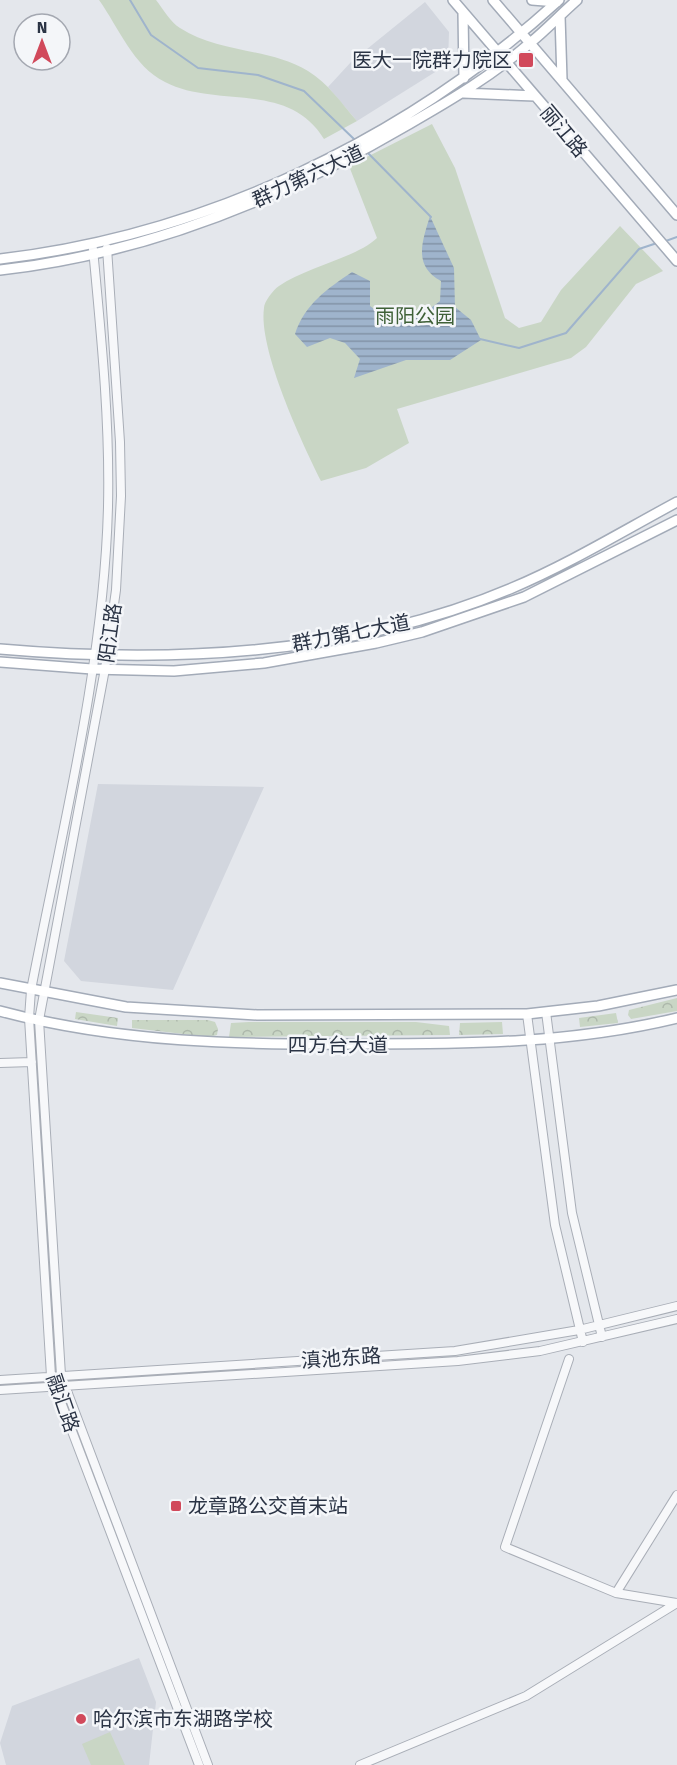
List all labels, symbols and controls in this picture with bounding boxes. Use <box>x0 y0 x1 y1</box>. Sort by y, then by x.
north arrow <box>12 12 72 72</box>
text: N <box>37 18 47 37</box>
place label: 医大一院群力院区 <box>352 48 512 72</box>
marker: 医大一院群力院区 <box>517 51 535 69</box>
street label: 丽江路 <box>536 100 592 162</box>
street label: 群力第六大道 <box>249 140 367 212</box>
park label: 雨阳公园 <box>375 304 455 328</box>
street label: 阳江路 <box>94 602 126 664</box>
street label: 群力第七大道 <box>290 610 412 656</box>
street label: 四方台大道 <box>288 1033 388 1057</box>
street label: 滇池东路 <box>300 1343 382 1373</box>
street label: 融汇路 <box>42 1371 84 1435</box>
place label: 龙章路公交首末站 <box>188 1494 348 1518</box>
marker: 龙章路公交首末站 <box>169 1499 183 1513</box>
place label: 哈尔滨市东湖路学校 <box>93 1707 273 1731</box>
marker: 哈尔滨市东湖路学校 <box>74 1712 88 1726</box>

